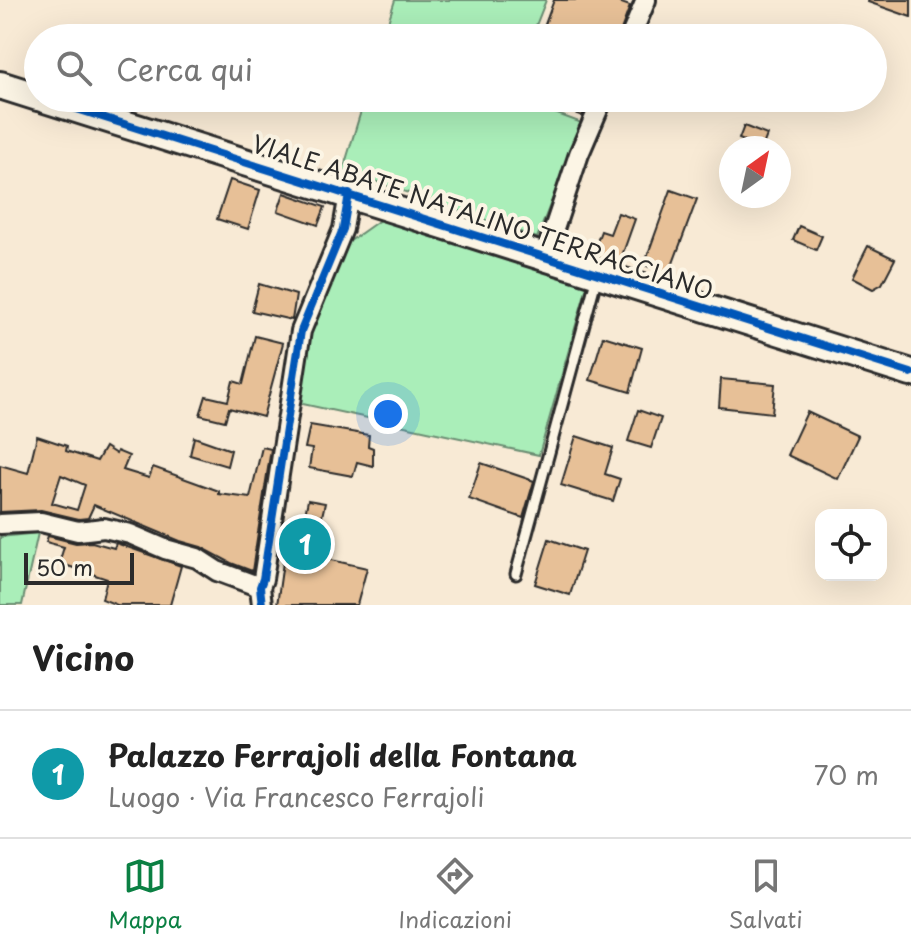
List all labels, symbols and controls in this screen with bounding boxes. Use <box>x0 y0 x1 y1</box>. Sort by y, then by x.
search box <box>24 24 887 112</box>
icon: search <box>52 46 96 90</box>
text: Cerca qui <box>116 46 253 91</box>
street label: VIALE ABATE NATALINO TERRACCIANO <box>248 124 718 308</box>
north arrow <box>719 136 791 208</box>
your location <box>368 394 408 434</box>
map controls <box>815 509 887 581</box>
button: locate <box>815 509 887 581</box>
pin: 1 <box>279 514 331 574</box>
scale bar <box>24 549 134 585</box>
text: 50 m <box>36 550 93 583</box>
text: Vicino <box>32 631 134 683</box>
text: Palazzo Ferrajoli della Fontana <box>108 732 577 777</box>
text: 1 <box>52 755 64 794</box>
text: 70 m <box>814 755 879 794</box>
text: Luogo · Via Francesco Ferrajoli <box>108 777 485 816</box>
tab: Mappa <box>108 854 182 935</box>
tab: Indicazioni <box>398 854 512 935</box>
tab: Salvati <box>729 854 803 935</box>

